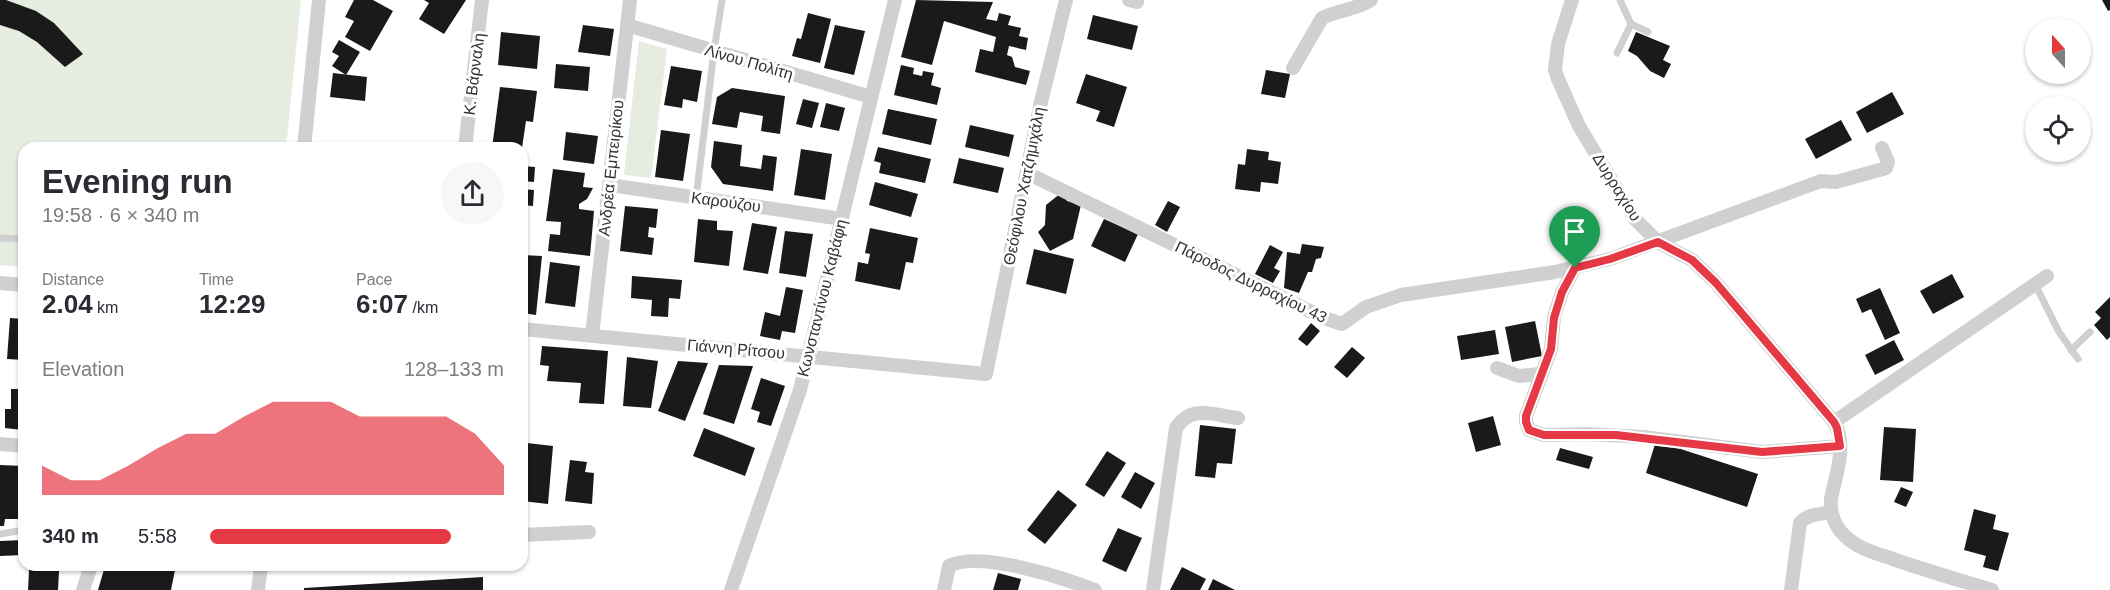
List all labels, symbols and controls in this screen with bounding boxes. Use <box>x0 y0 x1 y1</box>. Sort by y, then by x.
north arrow <box>2025 18 2091 84</box>
map controls <box>2025 18 2091 162</box>
street label: Κ. Βάρναλη <box>461 32 487 116</box>
street label: Λίνου Πολίτη <box>703 41 795 83</box>
button: locate <box>2025 96 2091 162</box>
street label: Ανδρέα Εμπειρίκου <box>595 99 627 237</box>
street label: Θεόφιλου Χατζημιχάλη <box>1000 105 1049 267</box>
street label: Δυρραχίου <box>1590 150 1644 224</box>
button: share <box>441 162 504 225</box>
text: Evening run <box>42 163 233 200</box>
street label: Καρούζου <box>690 189 762 216</box>
text: 19:58 · 6 × 340 m <box>42 204 199 226</box>
pin <box>1549 206 1600 268</box>
icon: arrive <box>1558 215 1591 248</box>
street label: Κωνσταντίνου Καβάφη <box>794 218 850 378</box>
street label: Πάροδος Δυρραχίου 43 <box>1172 238 1330 326</box>
text: Distance <box>42 271 104 288</box>
text: Time <box>199 271 234 288</box>
text: Pace <box>356 271 392 288</box>
text: 2.04 <box>42 289 93 319</box>
text: 12:29 <box>199 289 266 319</box>
text: 6:07 <box>356 289 408 319</box>
text: km <box>93 299 118 316</box>
text: /km <box>408 299 438 316</box>
street label: Γιάννη Ρίτσου <box>686 336 786 362</box>
text: Elevation <box>42 358 124 380</box>
text: 128–133 m <box>404 358 504 380</box>
text: 340 m <box>42 525 99 547</box>
text: 5:58 <box>138 525 177 547</box>

